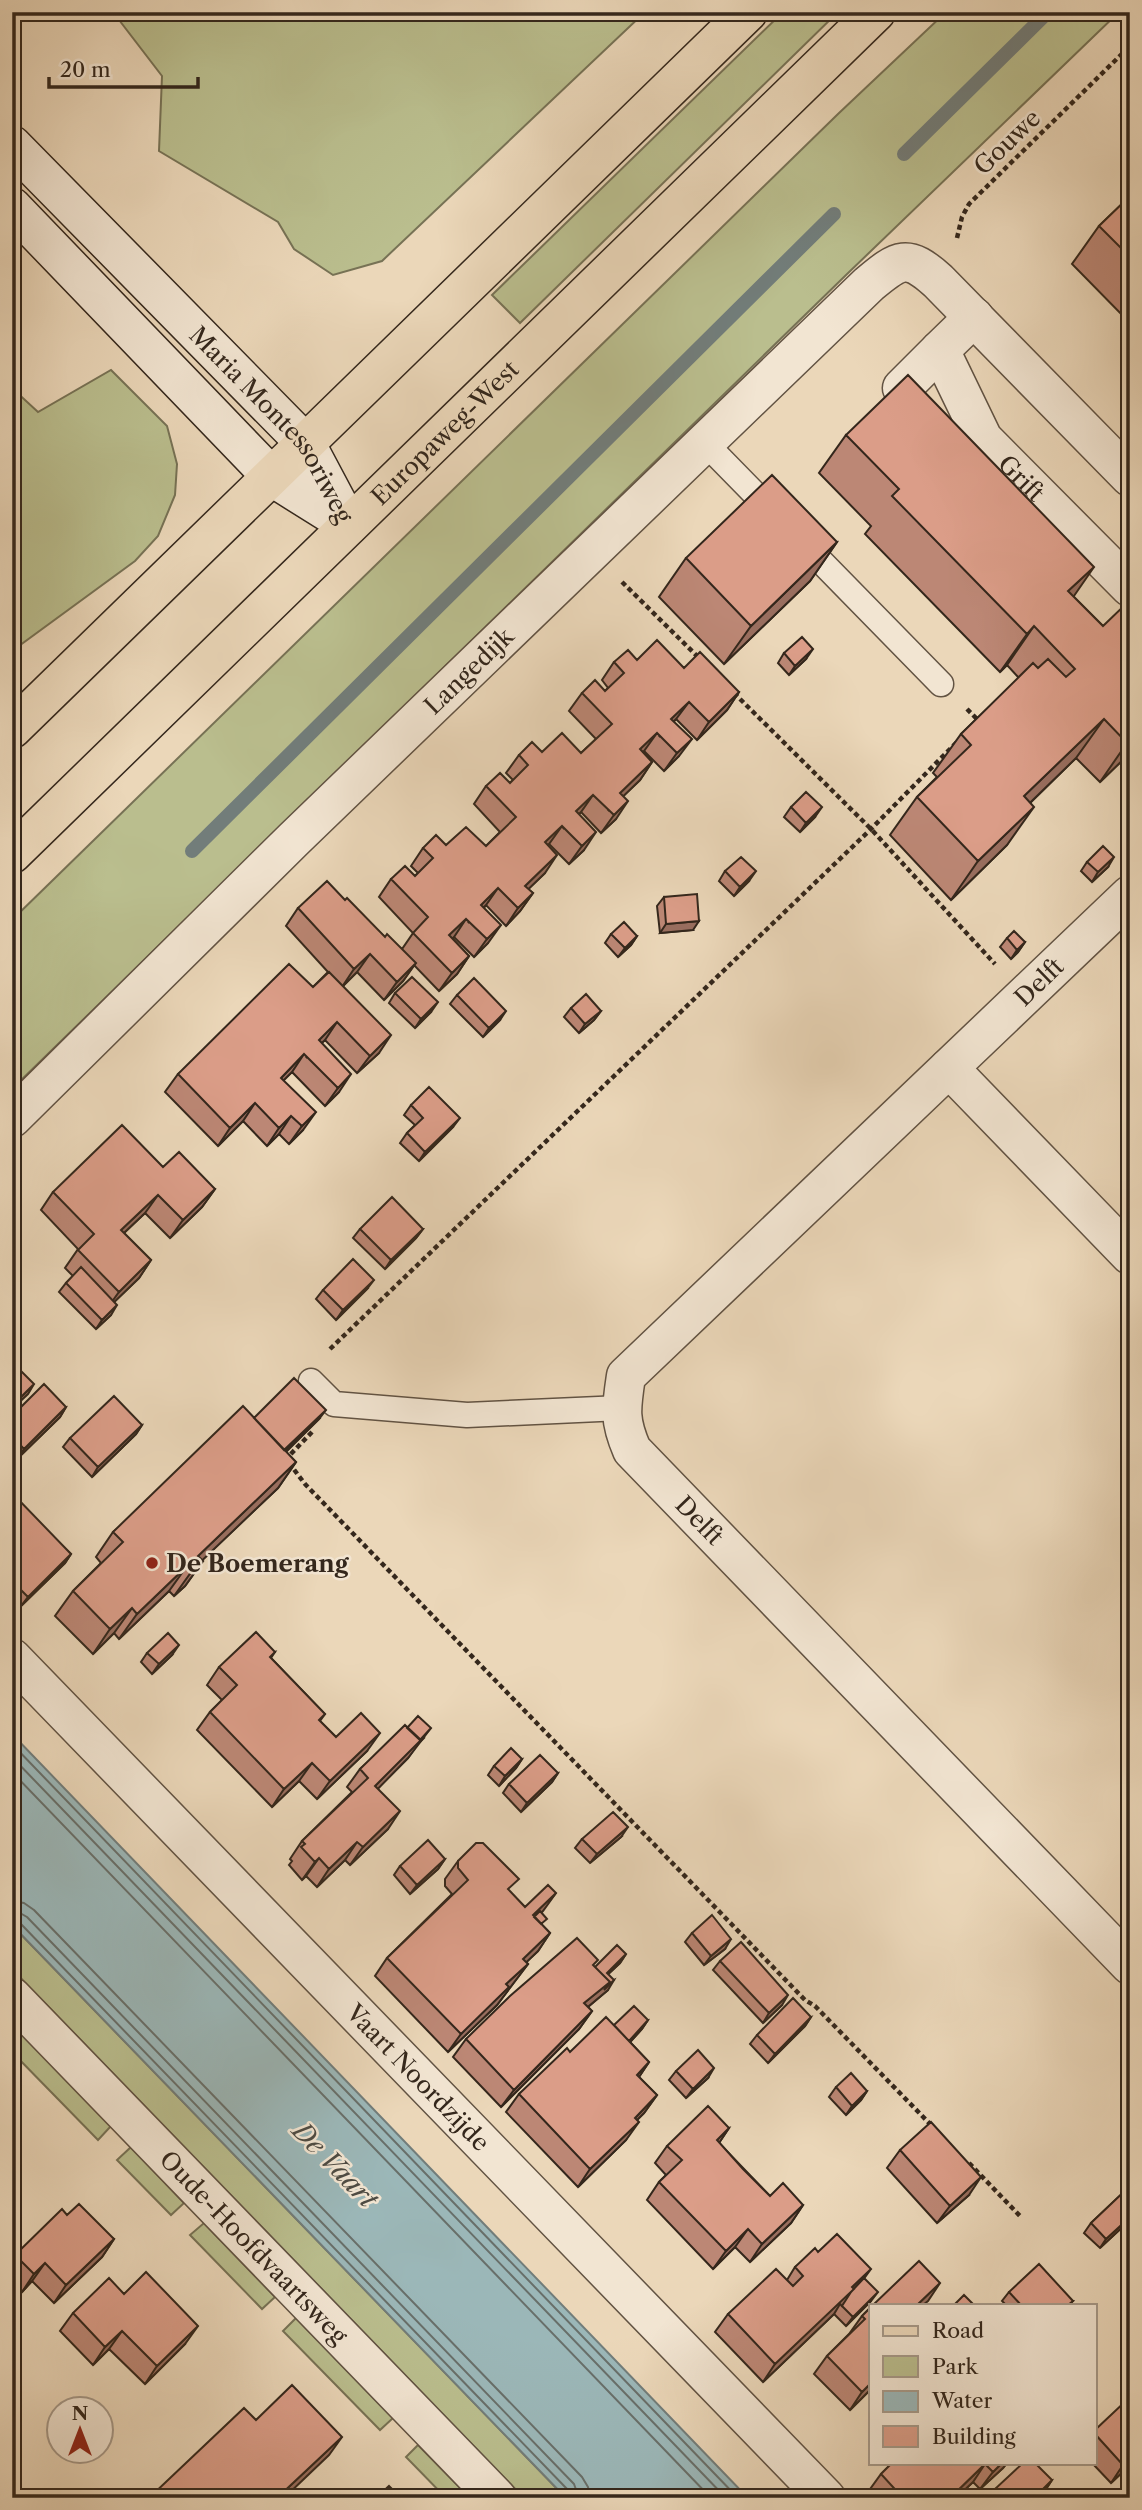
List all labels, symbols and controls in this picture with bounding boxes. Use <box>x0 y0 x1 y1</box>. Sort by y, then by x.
scale bar <box>49 46 198 90</box>
text: 20 m <box>60 57 111 82</box>
street label: Gouwe <box>968 103 1046 181</box>
street label: Maria Montessoriweg <box>184 320 360 528</box>
street label: Europaweg-West <box>365 354 525 511</box>
street label: Grift <box>993 449 1051 507</box>
street label: Langedijk <box>418 621 520 720</box>
street label: Delft <box>1009 952 1070 1012</box>
street label: Delft <box>670 1490 730 1551</box>
place label: De Boemerang <box>166 1549 350 1578</box>
marker: De Boemerang <box>144 1555 160 1571</box>
street label: Vaart Noordzijde <box>340 1997 496 2157</box>
water label: De Vaart <box>285 2114 385 2216</box>
street label: Oude-Hoofdvaartsweg <box>154 2144 354 2350</box>
legend <box>869 2304 1096 2464</box>
text: Road <box>932 2318 984 2343</box>
text: Park <box>932 2354 978 2379</box>
text: Water <box>931 2388 992 2413</box>
north arrow <box>46 2394 116 2464</box>
text: N <box>72 2402 88 2425</box>
text: Building <box>932 2424 1017 2449</box>

